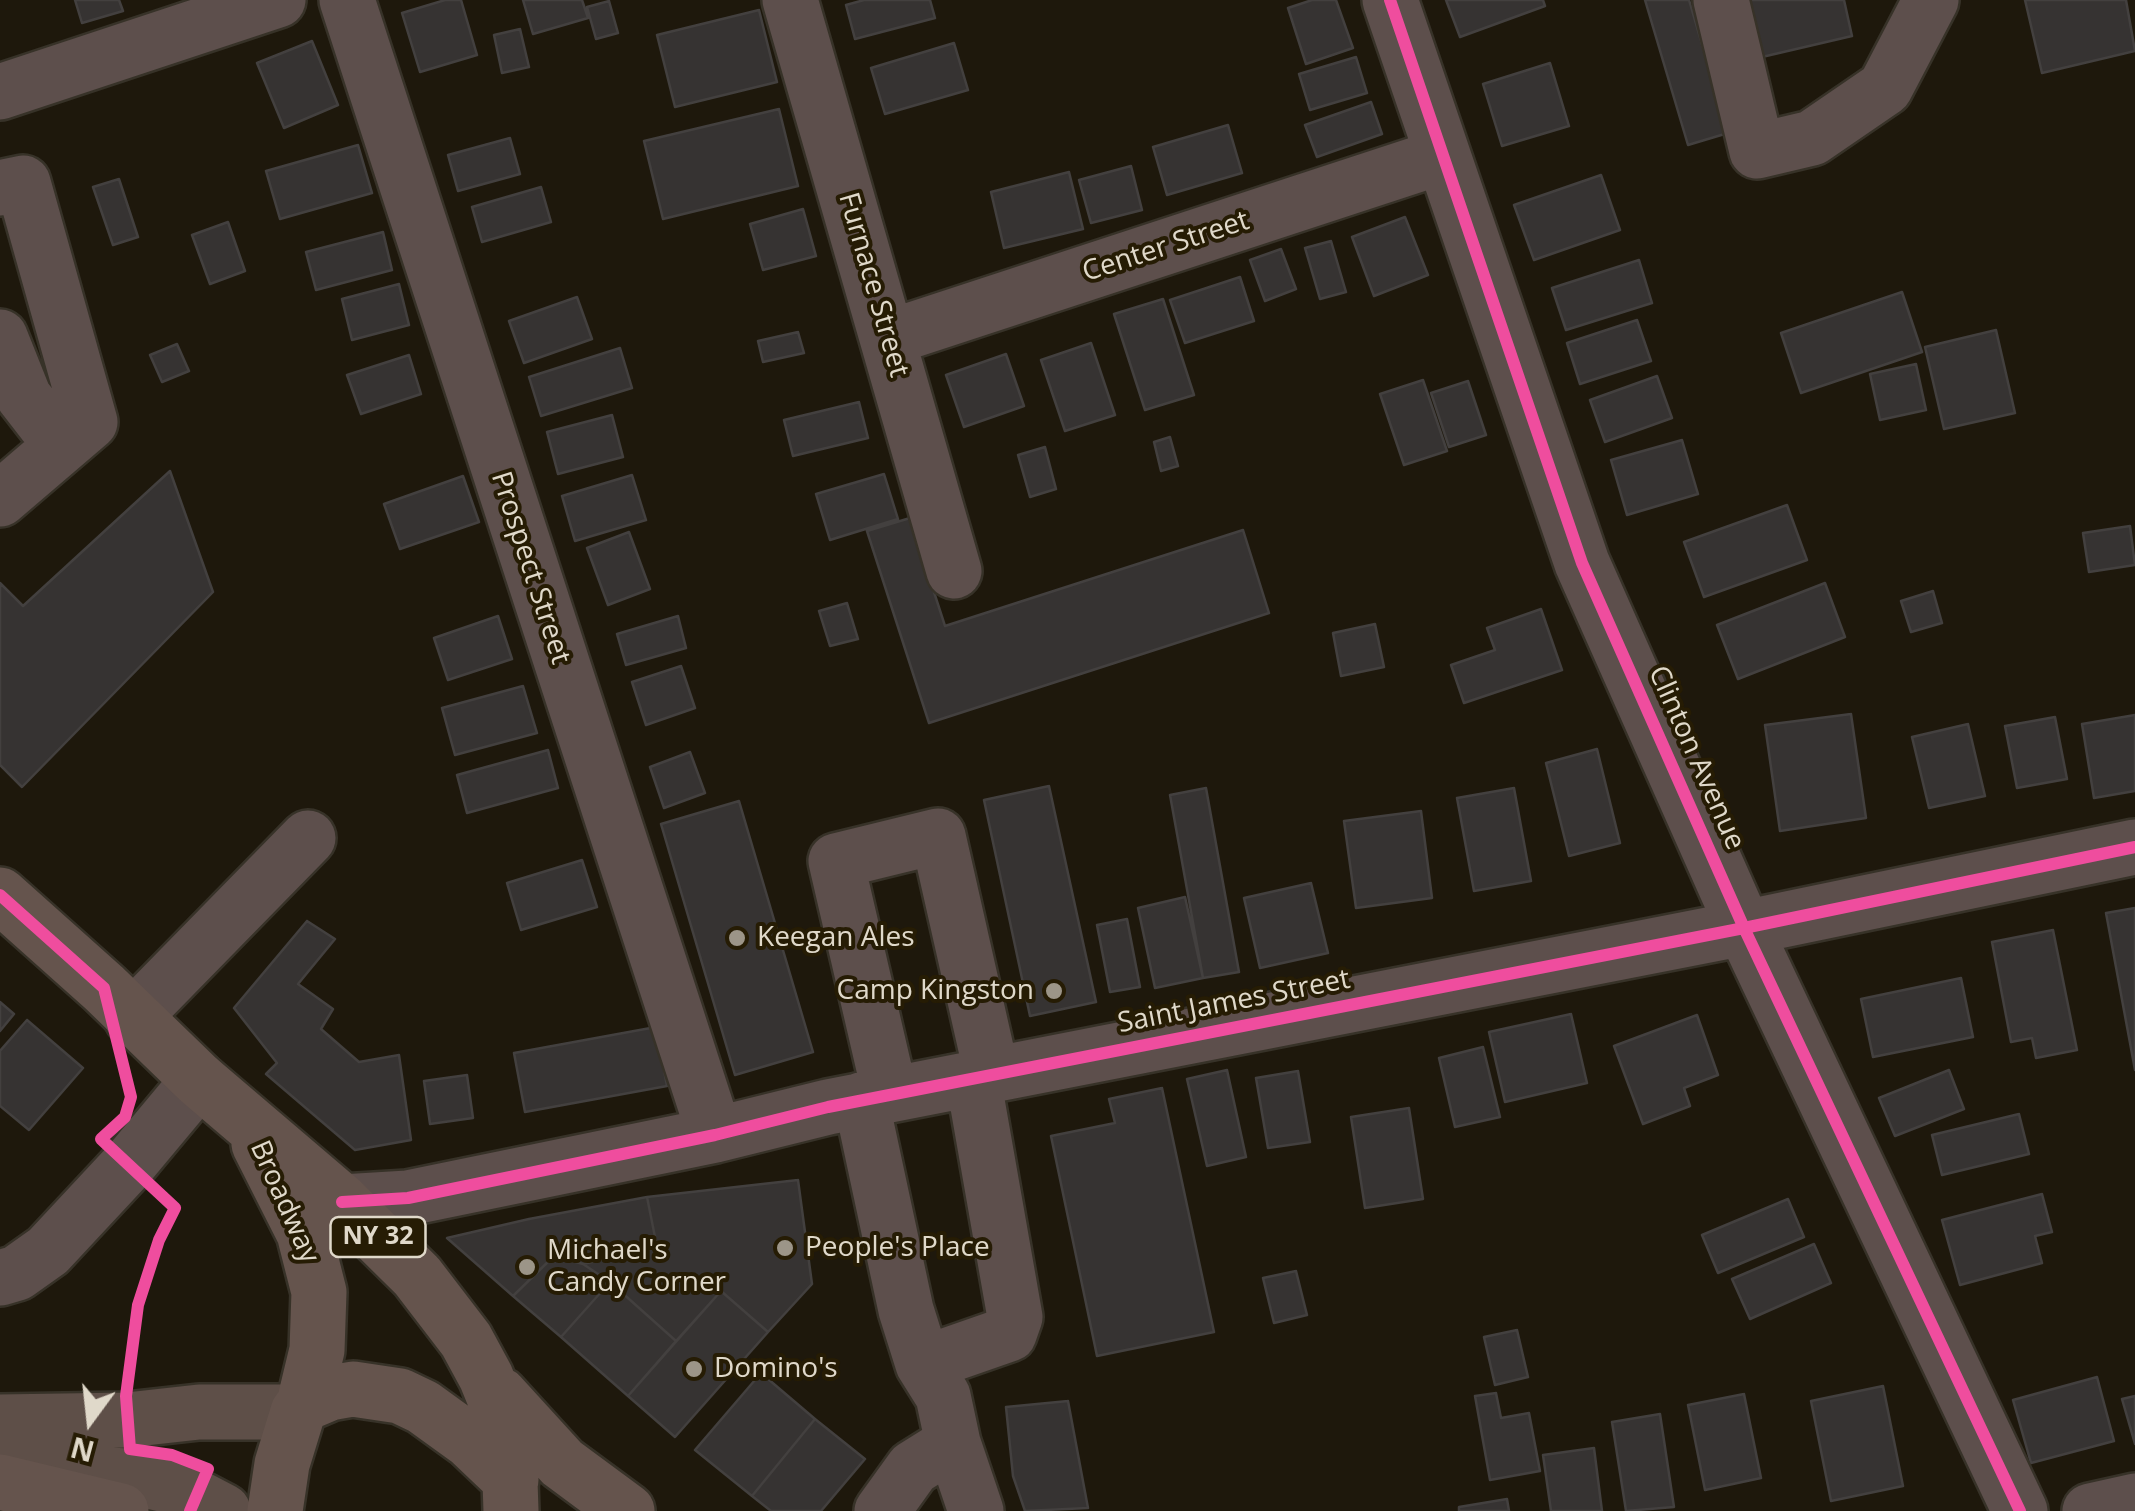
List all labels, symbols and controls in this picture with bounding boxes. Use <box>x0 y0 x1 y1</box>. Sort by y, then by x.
street label: Furnace Street <box>831 189 915 381</box>
street label: Center Street <box>1078 204 1254 290</box>
street label: Prospect Street <box>483 468 577 668</box>
street label: Clinton Avenue <box>1640 661 1752 855</box>
place label: Keegan Ales <box>757 921 915 955</box>
marker: Keegan Ales <box>726 927 748 949</box>
street label: Saint James Street <box>1115 963 1353 1041</box>
place label: Camp Kingston <box>837 974 1034 1008</box>
marker: Camp Kingston <box>1043 980 1065 1002</box>
street label: Broadway <box>242 1136 326 1268</box>
road number: NY 32 <box>330 1217 426 1257</box>
place label: People's Place <box>805 1231 990 1265</box>
place label: Michael's Candy Corner <box>547 1234 726 1300</box>
marker: People's Place <box>774 1237 796 1259</box>
marker: Michael's Candy Corner <box>516 1256 538 1278</box>
place label: Domino's <box>714 1352 838 1386</box>
marker: Domino's <box>683 1358 705 1380</box>
north arrow <box>40 1371 140 1471</box>
text: N <box>66 1429 98 1471</box>

